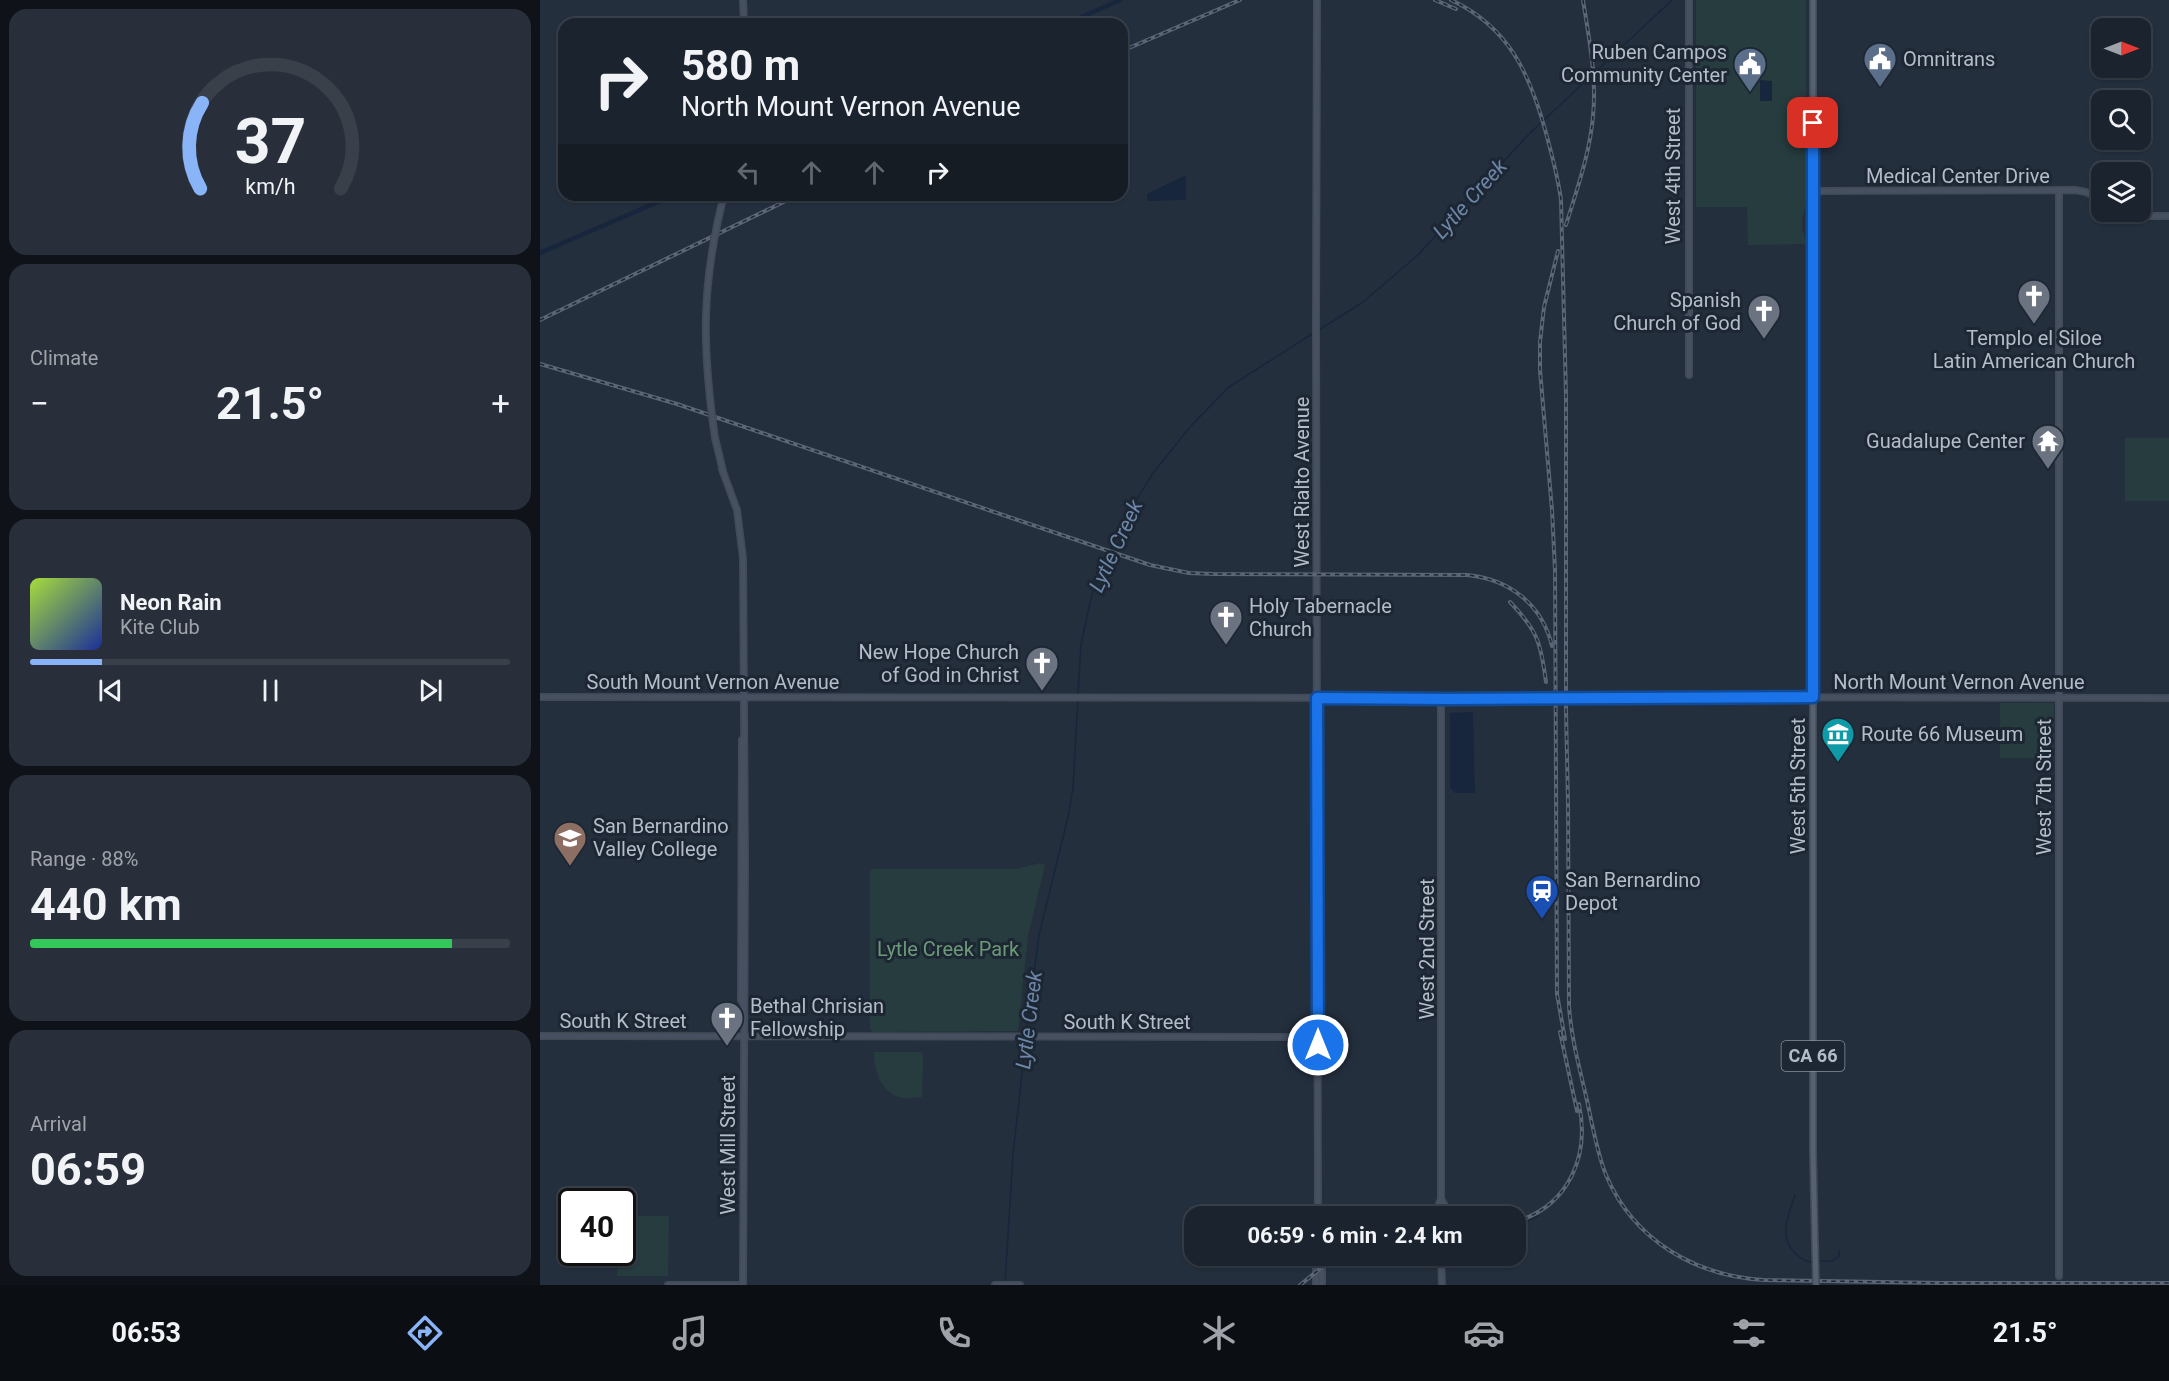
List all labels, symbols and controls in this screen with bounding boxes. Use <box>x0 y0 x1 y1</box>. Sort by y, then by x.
north arrow <box>2091 18 2151 78</box>
map controls <box>2091 18 2151 222</box>
place label: Ruben Campos Community Center <box>1561 40 1727 87</box>
text: 580 m <box>681 41 800 90</box>
public building icon: Omnitrans <box>1862 41 1898 88</box>
icon: right <box>582 42 660 120</box>
public building icon: Ruben Campos Community Center <box>1732 46 1768 93</box>
place label: Omnitrans <box>1903 47 1995 71</box>
button: search <box>2091 90 2151 150</box>
text: North Mount Vernon Avenue <box>681 91 1020 123</box>
pin <box>1787 97 1838 148</box>
text: 37 <box>234 105 306 178</box>
icon: arrive <box>1796 106 1829 139</box>
street label: West 4th Street <box>1661 108 1685 244</box>
water label: Lytle Creek <box>1428 154 1512 244</box>
icon: left <box>732 156 765 189</box>
icon: ahead <box>795 156 828 189</box>
icon: ahead <box>858 156 891 189</box>
icon: right <box>921 156 954 189</box>
button: layers <box>2091 162 2151 222</box>
street label: Medical Center Drive <box>1866 164 2050 188</box>
text: km/h <box>245 174 295 199</box>
church icon: Templo el Siloe Latin American Church <box>2016 278 2052 325</box>
place label: Spanish Church of God <box>1613 288 1741 335</box>
church icon: Spanish Church of God <box>1746 293 1782 340</box>
place label: Templo el Siloe Latin American Church <box>1933 326 2135 373</box>
text: Climate <box>30 346 98 370</box>
text: 21.5° <box>216 377 324 430</box>
text: − <box>30 384 49 423</box>
text: + <box>491 384 510 423</box>
street label: West Rialto Avenue <box>1290 397 1314 567</box>
temple icon: Guadalupe Center <box>2030 423 2066 470</box>
place label: Guadalupe Center <box>1866 429 2025 453</box>
water label: Lytle Creek <box>1084 496 1148 596</box>
text: Neon Rain <box>120 590 222 615</box>
place label: Holy Tabernacle Church <box>1249 594 1392 641</box>
church icon: Holy Tabernacle Church <box>1208 599 1244 646</box>
text: Kite Club <box>120 615 200 639</box>
place label: New Hope Church of God in Christ <box>859 640 1019 687</box>
church icon: New Hope Church of God in Christ <box>1024 645 1060 692</box>
street label: South Mount Vernon Avenue <box>587 670 839 694</box>
street label: North Mount Vernon Avenue <box>1833 670 2085 694</box>
icon: previous <box>94 674 127 707</box>
icon: pause <box>254 674 287 707</box>
icon: next <box>414 674 447 707</box>
museum icon: Route 66 Museum <box>1820 716 1856 763</box>
street label: West 5th Street <box>1786 718 1810 854</box>
street label: West 7th Street <box>2032 719 2056 855</box>
place label: Route 66 Museum <box>1861 722 2023 746</box>
place label: San Bernardino Valley College <box>593 814 729 861</box>
school or university icon: San Bernardino Valley College <box>552 820 588 867</box>
text: Range · 88% <box>30 847 138 871</box>
place label: San Bernardino Depot <box>1565 868 1701 915</box>
station icon: San Bernardino Depot <box>1524 873 1560 920</box>
text: 440 km <box>30 878 182 931</box>
street label: West 2nd Street <box>1415 878 1439 1020</box>
park label: Lytle Creek Park <box>877 937 1020 961</box>
water label: Lytle Creek <box>1011 969 1047 1070</box>
place label: Bethal Chrisian Fellowship <box>750 994 884 1041</box>
church icon: Bethal Chrisian Fellowship <box>709 1000 745 1047</box>
street label: South K Street <box>559 1009 687 1033</box>
street label: South K Street <box>1063 1010 1191 1034</box>
position arrow <box>1286 1013 1350 1077</box>
road number: CA 66 <box>1782 1041 1844 1071</box>
street label: West Mill Street <box>716 1075 740 1215</box>
text: Arrival <box>30 1112 87 1136</box>
text: 06:59 <box>30 1143 146 1196</box>
speed limit sign: 40 <box>558 1188 636 1266</box>
text: 06:59 · 6 min · 2.4 km <box>1247 1223 1463 1248</box>
icon: directions <box>404 1312 446 1354</box>
icon: music <box>669 1312 711 1354</box>
icon: phone <box>933 1312 975 1354</box>
icon: climate <box>1198 1312 1240 1354</box>
icon: car <box>1463 1312 1505 1354</box>
icon: filters <box>1728 1312 1770 1354</box>
text: 06:53 <box>111 1317 181 1349</box>
text: 21.5° <box>1993 1317 2058 1349</box>

